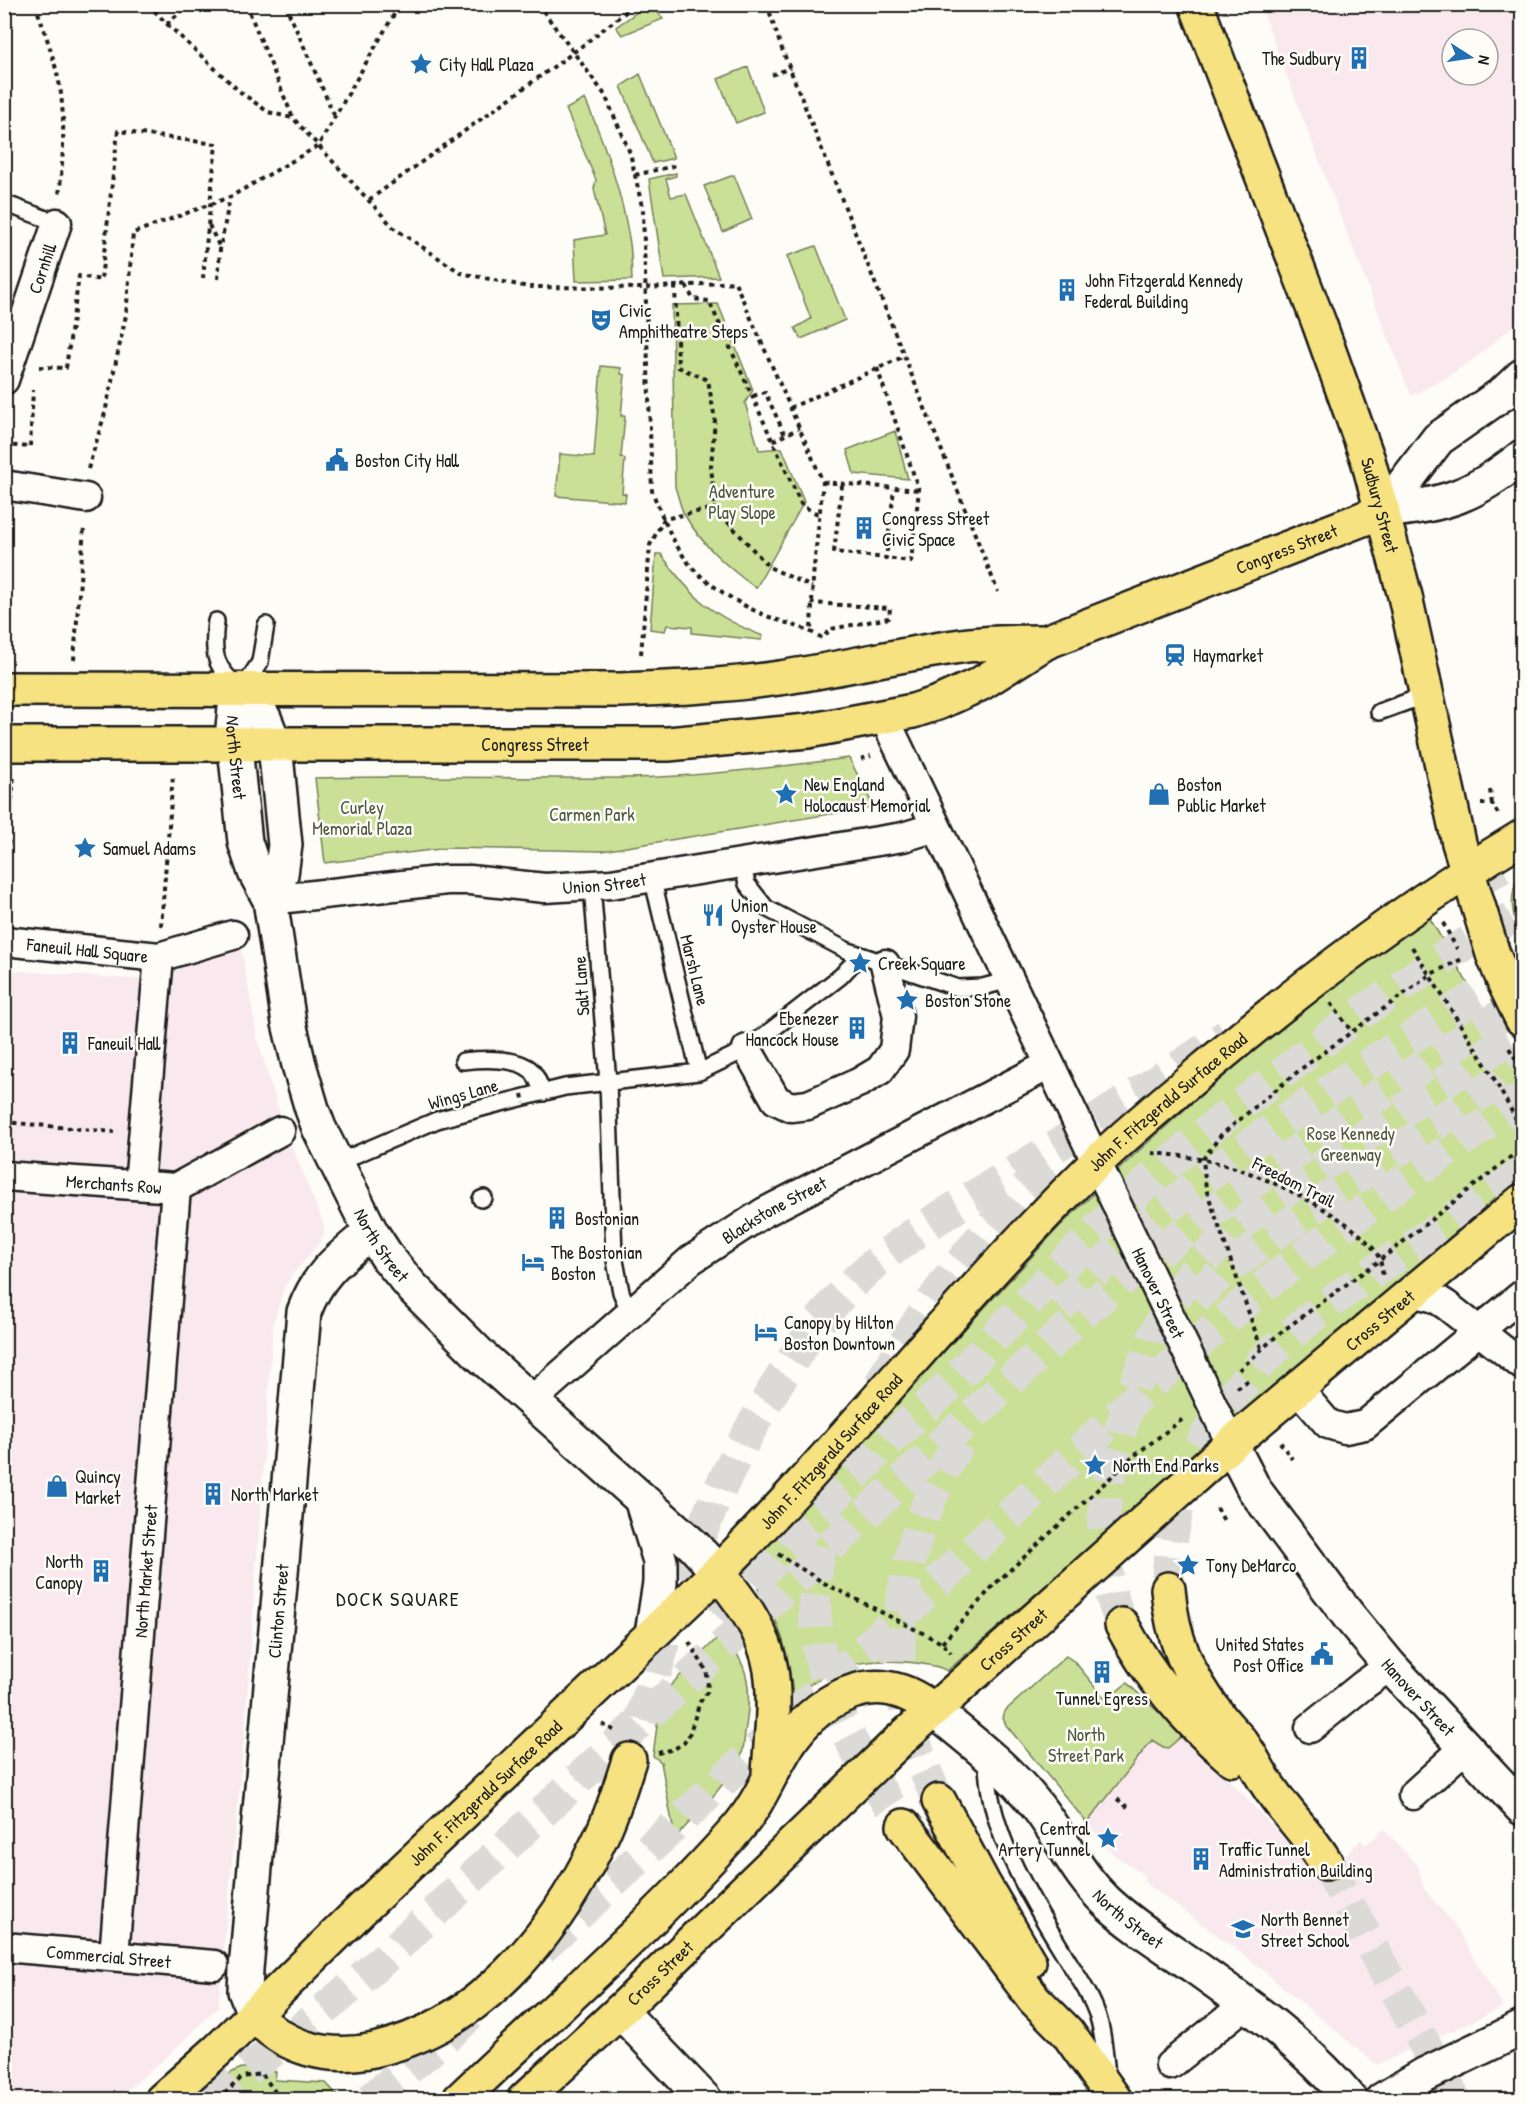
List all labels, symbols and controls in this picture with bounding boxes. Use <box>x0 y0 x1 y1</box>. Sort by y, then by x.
north arrow <box>1440 27 1500 87</box>
building icon: The Sudbury <box>1346 45 1372 71</box>
place label: The Sudbury <box>1262 46 1341 71</box>
place icon: City Hall Plaza <box>408 51 434 77</box>
place label: City Hall Plaza <box>439 52 533 77</box>
text: N <box>1473 54 1496 67</box>
street label: Cornhill <box>22 240 62 297</box>
place label: John Fitzgerald Kennedy Federal Building <box>1084 268 1244 314</box>
building icon: John Fitzgerald Kennedy Federal Building <box>1054 277 1080 303</box>
place label: Civic Amphitheatre Steps <box>619 298 748 344</box>
theatre icon: Civic Amphitheatre Steps <box>588 307 614 333</box>
public building icon: Boston City Hall <box>324 447 350 473</box>
place label: Boston City Hall <box>355 448 459 473</box>
street label: Sudbury Street <box>1355 455 1405 556</box>
park label: Adventure Play Slope <box>708 479 776 525</box>
place label: Congress Street Civic Space <box>882 506 990 552</box>
building icon: Congress Street Civic Space <box>851 515 877 541</box>
street label: Congress Street <box>1232 517 1342 580</box>
station icon: Haymarket <box>1162 642 1188 668</box>
place label: Haymarket <box>1193 643 1264 668</box>
street label: North Street <box>220 715 253 801</box>
street label: Congress Street <box>481 732 589 757</box>
place label: New England Holocaust Memorial <box>804 772 931 818</box>
place label: Boston Public Market <box>1177 772 1267 818</box>
place icon: New England Holocaust Memorial <box>773 781 799 807</box>
shop icon: Boston Public Market <box>1146 781 1172 807</box>
park label: Curley Memorial Plaza <box>312 795 412 841</box>
park label: Carmen Park <box>549 802 635 827</box>
place icon: Samuel Adams <box>72 835 98 861</box>
place label: Samuel Adams <box>103 836 196 861</box>
street label: Union Street <box>562 866 648 899</box>
place label: Union Oyster House <box>731 893 817 939</box>
restaurant icon: Union Oyster House <box>700 902 726 928</box>
street label: Faneuil Hall Square <box>25 931 149 968</box>
street label: Marsh Lane <box>674 932 716 1008</box>
place icon: Creek Square <box>847 950 873 976</box>
place label: Creek Square <box>878 951 966 976</box>
street label: Salt Lane <box>566 955 596 1017</box>
place icon: Boston Stone <box>894 987 920 1013</box>
place label: Boston Stone <box>925 988 1011 1013</box>
place label: Ebenezer Hancock House <box>746 1006 839 1052</box>
building icon: Ebenezer Hancock House <box>844 1015 870 1041</box>
street label: John F. Fitzgerald Surface Road <box>1082 1026 1252 1177</box>
building icon: Faneuil Hall <box>57 1030 83 1056</box>
place label: Faneuil Hall <box>87 1031 161 1056</box>
street label: Wings Lane <box>425 1072 501 1116</box>
park label: Rose Kennedy Greenway <box>1307 1121 1396 1167</box>
street label: Freedom Trail <box>1247 1150 1340 1214</box>
street label: Merchants Row <box>65 1168 162 1199</box>
street label: Blackstone Street <box>717 1169 832 1249</box>
street label: North Street <box>349 1204 416 1288</box>
building icon: Bostonian <box>544 1205 570 1231</box>
place label: Bostonian <box>575 1206 639 1231</box>
place label: The Bostonian Boston <box>551 1240 642 1286</box>
street label: Hanover Street <box>1126 1243 1192 1343</box>
hotel icon: The Bostonian Boston <box>520 1249 546 1275</box>
street label: Cross Street <box>1339 1283 1420 1357</box>
place label: Canopy by Hilton Boston Downtown <box>784 1310 895 1356</box>
hotel icon: Canopy by Hilton Boston Downtown <box>753 1319 779 1345</box>
street label: John F. Fitzgerald Surface Road <box>753 1368 907 1535</box>
place icon: North End Parks <box>1082 1452 1108 1478</box>
place label: North End Parks <box>1113 1453 1219 1478</box>
place label: Quincy Market <box>75 1464 121 1510</box>
shop icon: Quincy Market <box>44 1473 70 1499</box>
building icon: North Market <box>200 1481 226 1507</box>
place label: North Market <box>231 1482 319 1507</box>
street label: North Market Street <box>127 1503 163 1639</box>
place label: North Canopy <box>35 1549 83 1595</box>
place icon: Tony DeMarco <box>1175 1552 1201 1578</box>
place label: Tony DeMarco <box>1206 1553 1296 1578</box>
building icon: North Canopy <box>88 1558 114 1584</box>
street label: Clinton Street <box>261 1562 294 1659</box>
district label: DOCK SQUARE <box>336 1585 460 1612</box>
street label: Cross Street <box>973 1601 1053 1676</box>
place label: United States Post Office <box>1216 1632 1304 1678</box>
public building icon: United States Post Office <box>1309 1641 1335 1667</box>
street label: Hanover Street <box>1376 1653 1462 1742</box>
building icon: Tunnel Egress <box>1089 1659 1115 1685</box>
place label: Tunnel Egress <box>1056 1686 1148 1711</box>
street label: John F. Fitzgerald Surface Road <box>403 1714 567 1871</box>
park label: North Street Park <box>1048 1722 1125 1768</box>
place label: Central Artery Tunnel <box>998 1816 1090 1862</box>
place icon: Central Artery Tunnel <box>1095 1825 1121 1851</box>
place label: Traffic Tunnel Administration Building <box>1219 1837 1372 1883</box>
building icon: Traffic Tunnel Administration Building <box>1188 1846 1214 1872</box>
street label: North Street <box>1088 1883 1169 1955</box>
place label: North Bennet Street School <box>1261 1907 1349 1953</box>
school or university icon: North Bennet Street School <box>1230 1916 1256 1942</box>
street label: Cross Street <box>621 1934 699 2011</box>
street label: Commercial Street <box>45 1938 173 1974</box>

